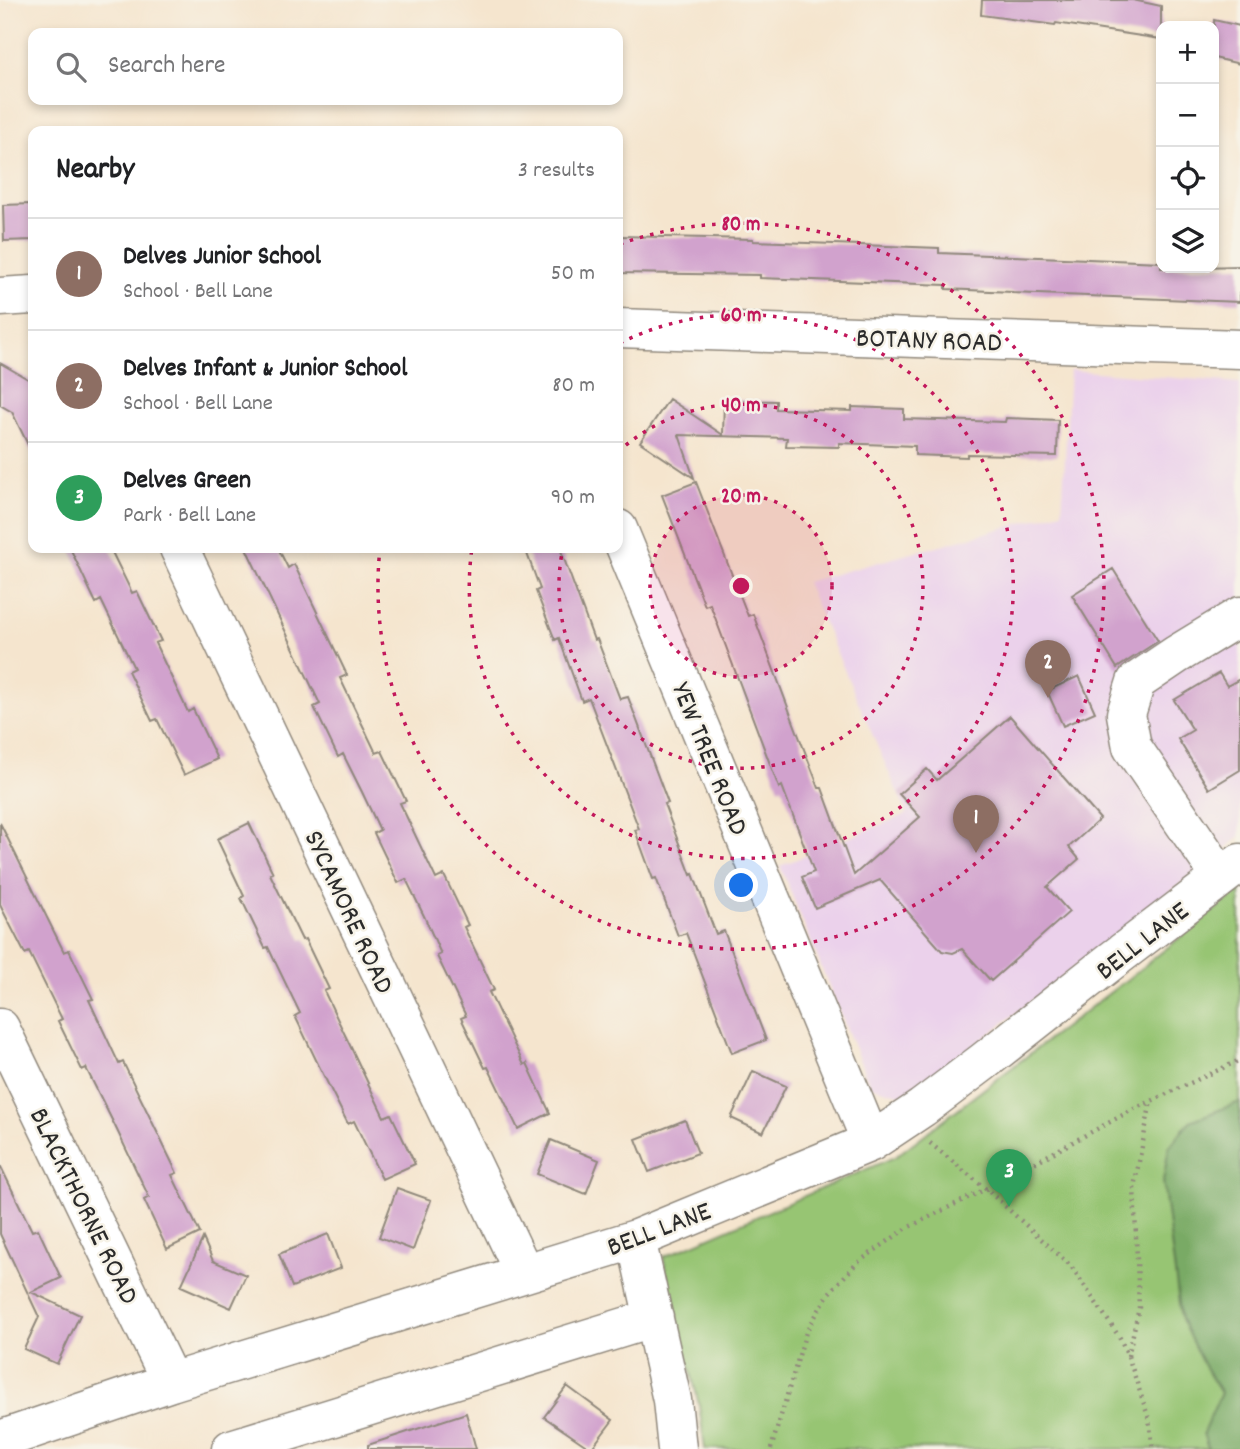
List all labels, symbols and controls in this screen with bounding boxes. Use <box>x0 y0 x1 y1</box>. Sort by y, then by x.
map controls <box>1156 21 1219 273</box>
button: + <box>1156 21 1219 84</box>
search box <box>28 28 623 105</box>
icon: search <box>52 48 90 86</box>
text: Search here <box>108 48 226 85</box>
button: − <box>1156 84 1219 147</box>
button: locate <box>1156 147 1219 210</box>
text: Nearby <box>56 150 134 193</box>
text: 3 results <box>518 155 595 188</box>
button: layers <box>1156 210 1219 273</box>
text: 80 m <box>721 211 761 241</box>
text: Delves Junior School <box>123 239 321 276</box>
text: 1 <box>76 258 82 291</box>
text: 50 m <box>551 258 595 291</box>
text: School · Bell Lane <box>123 276 273 309</box>
text: 60 m <box>721 302 761 332</box>
street label: BOTANY ROAD <box>855 320 1002 366</box>
text: Delves Infant & Junior School <box>123 351 407 388</box>
text: 2 <box>74 370 84 403</box>
text: 80 m <box>552 370 595 403</box>
text: School · Bell Lane <box>123 388 273 421</box>
text: 40 m <box>721 392 761 422</box>
text: Delves Green <box>123 463 251 500</box>
text: 3 <box>74 482 84 515</box>
text: 90 m <box>551 482 595 515</box>
text: 20 m <box>721 483 761 513</box>
text: Park · Bell Lane <box>123 500 256 533</box>
centre of rings <box>729 574 753 598</box>
pin: 2 <box>1025 640 1071 698</box>
street label: YEW TREE ROAD <box>659 677 756 842</box>
pin: 1 <box>953 795 999 853</box>
street label: SYCAMORE ROAD <box>291 825 402 1002</box>
your location <box>724 868 758 902</box>
street label: BELL LANE <box>1089 894 1199 992</box>
street label: BLACKTHORNE ROAD <box>17 1102 146 1312</box>
pin: 3 <box>986 1149 1032 1207</box>
street label: BELL LANE <box>602 1193 718 1270</box>

